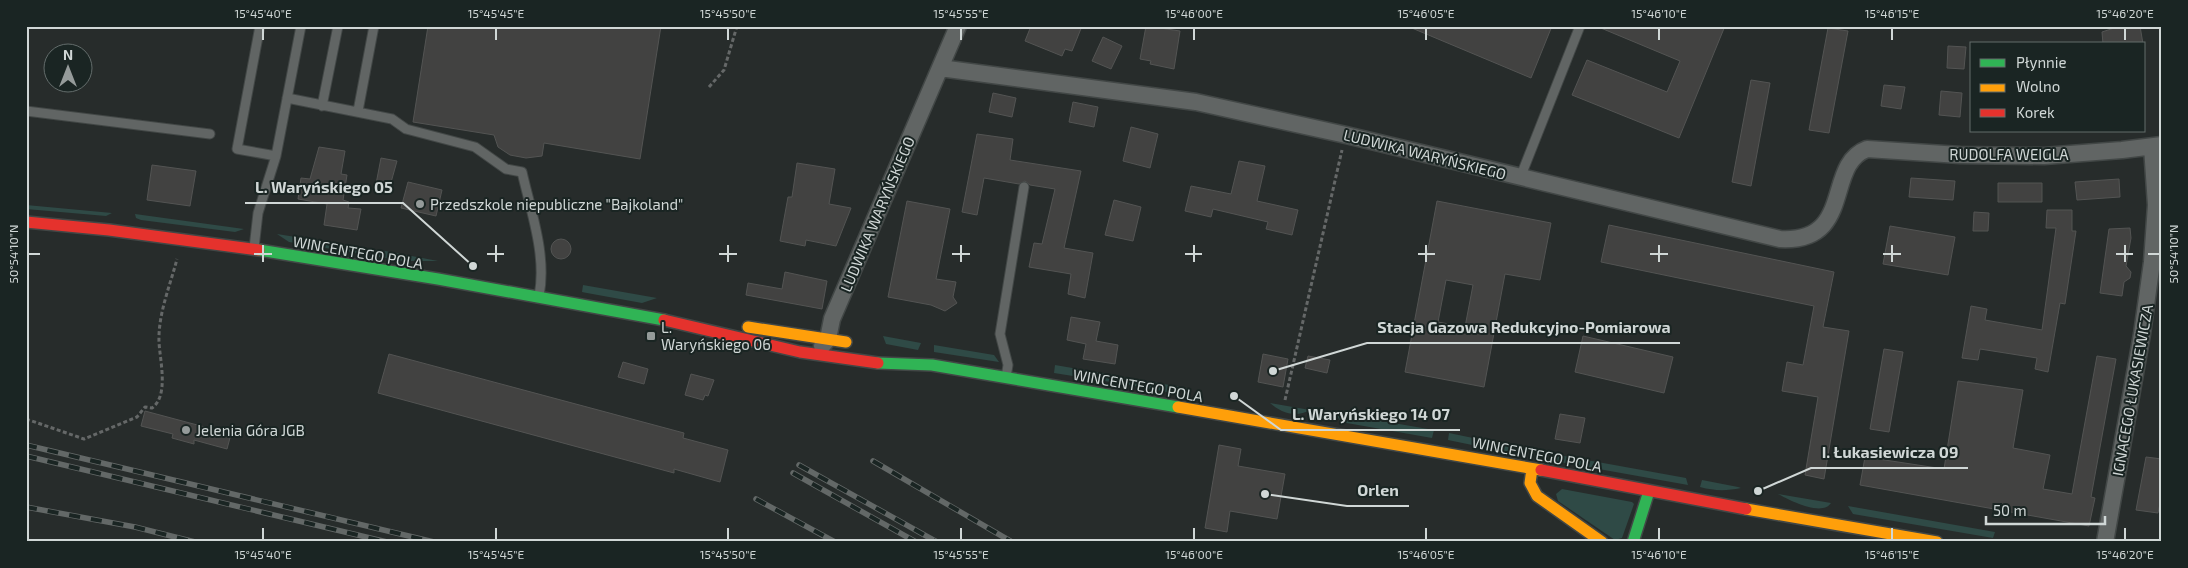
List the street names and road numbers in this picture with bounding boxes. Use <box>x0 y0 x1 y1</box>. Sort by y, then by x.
street label: LUDWIKA WARYŃSKIEGO <box>1342 125 1508 183</box>
street label: LUDWIKA WARYŃSKIEGO <box>836 134 918 294</box>
street label: RUDOLFA WEIGLA <box>1949 145 2069 163</box>
street label: WINCENTEGO POLA <box>291 232 425 272</box>
street label: IGNACEGO ŁUKASIEWICZA <box>2108 302 2156 477</box>
street label: WINCENTEGO POLA <box>1071 365 1205 405</box>
street label: WINCENTEGO POLA <box>1471 433 1604 476</box>

